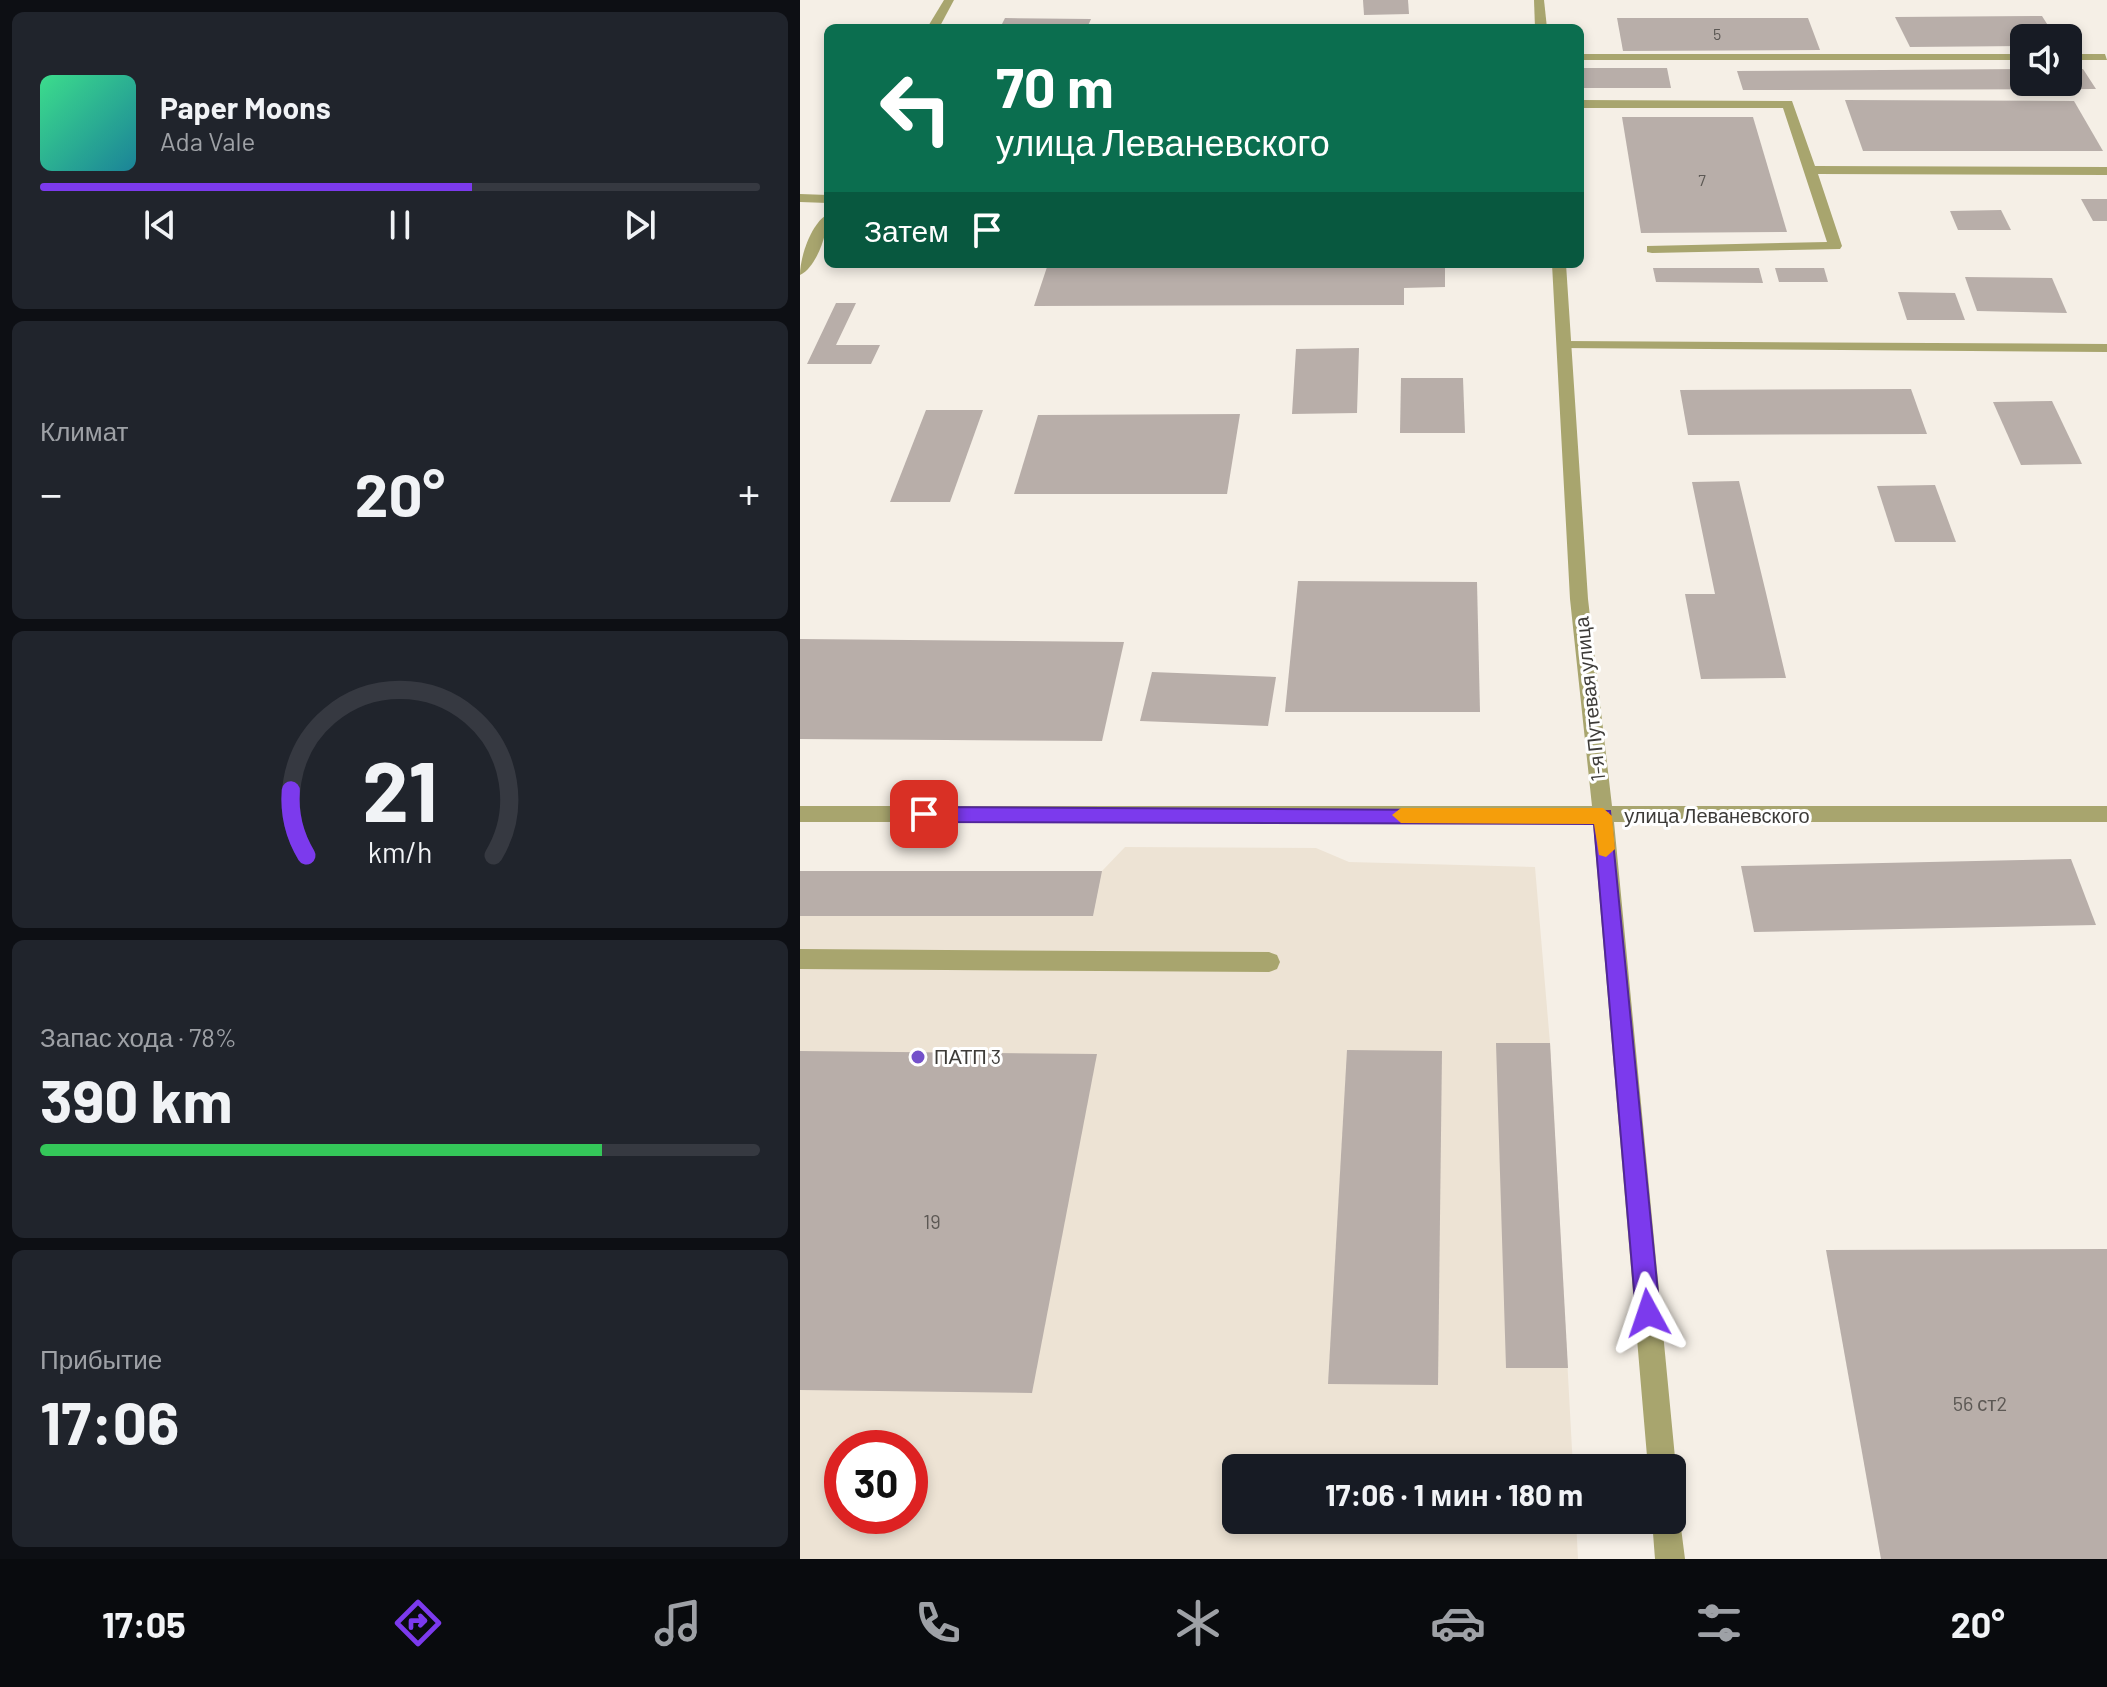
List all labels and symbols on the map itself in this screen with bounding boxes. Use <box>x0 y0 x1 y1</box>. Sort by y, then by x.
house number: 5 <box>1713 24 1721 43</box>
house number: 7 <box>1698 170 1706 189</box>
street label: 1-я Путевая улица <box>1568 615 1610 783</box>
pin <box>890 780 958 848</box>
street label: улица Леваневского <box>1624 803 1810 827</box>
place label: ПАТП 3 <box>934 1044 1001 1068</box>
marker: ПАТП 3 <box>909 1048 927 1066</box>
house number: 19 <box>923 1209 941 1233</box>
position arrow <box>1606 1271 1690 1355</box>
house number: 56 ст2 <box>1953 1391 2007 1415</box>
speed limit sign: 30 <box>824 1430 928 1534</box>

